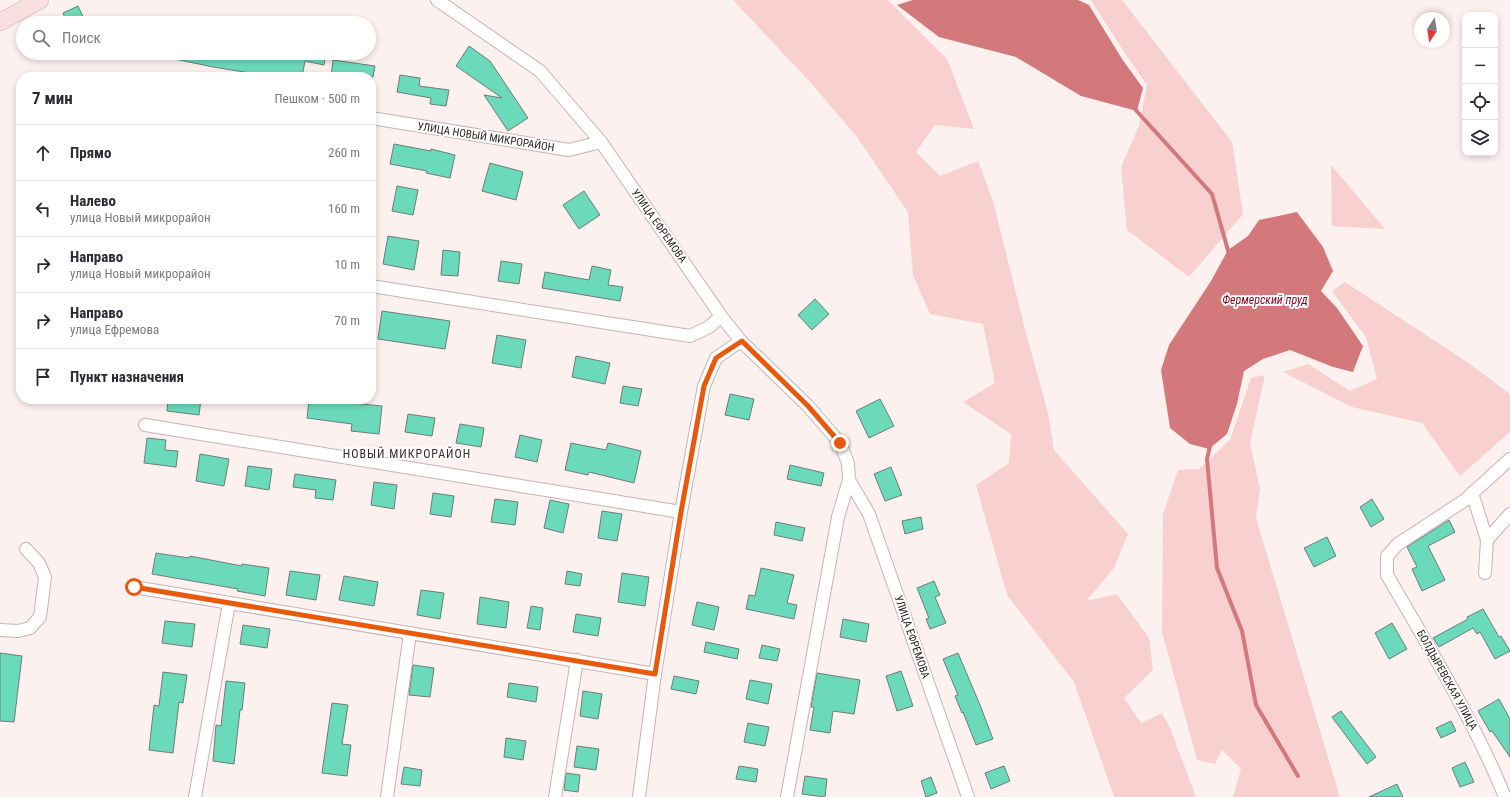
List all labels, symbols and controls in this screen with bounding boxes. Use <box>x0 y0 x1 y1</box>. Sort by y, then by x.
north arrow <box>1414 12 1450 48</box>
map controls <box>1462 12 1498 156</box>
button: + <box>1462 12 1498 48</box>
search box <box>16 16 376 60</box>
icon: search <box>30 27 52 49</box>
text: Поиск <box>62 29 101 47</box>
button: − <box>1462 48 1498 84</box>
button: locate <box>1462 84 1498 120</box>
text: 7 мин <box>32 88 73 108</box>
text: Пешком · 500 m <box>274 91 360 106</box>
street label: УЛИЦА НОВЫЙ МИКРОРАЙОН <box>417 120 555 154</box>
button: layers <box>1462 120 1498 156</box>
icon: ahead <box>32 142 54 164</box>
text: Прямо <box>70 144 111 162</box>
text: 260 m <box>328 145 360 160</box>
street label: УЛИЦА ЕФРЕМОВА <box>629 187 690 266</box>
text: Налево <box>70 192 116 210</box>
icon: left <box>32 198 54 220</box>
text: 160 m <box>328 201 360 216</box>
text: улица Новый микрорайон <box>70 210 211 225</box>
text: Направо <box>70 248 123 266</box>
icon: right <box>32 254 54 276</box>
text: 10 m <box>334 257 360 272</box>
text: улица Новый микрорайон <box>70 266 211 281</box>
water label: Фермерский пруд <box>1222 293 1308 307</box>
text: Направо <box>70 304 123 322</box>
icon: right <box>32 310 54 332</box>
text: 70 m <box>334 313 360 328</box>
text: улица Ефремова <box>70 322 159 337</box>
icon: arrive <box>32 366 54 388</box>
text: Пункт назначения <box>70 368 184 386</box>
route end <box>831 434 849 452</box>
district label: НОВЫЙ МИКРОРАЙОН <box>343 446 471 461</box>
route start <box>125 578 143 596</box>
street label: УЛИЦА ЕФРЕМОВА <box>892 594 933 681</box>
street label: БОЛДЫРЕВСКАЯ УЛИЦА <box>1414 628 1480 733</box>

